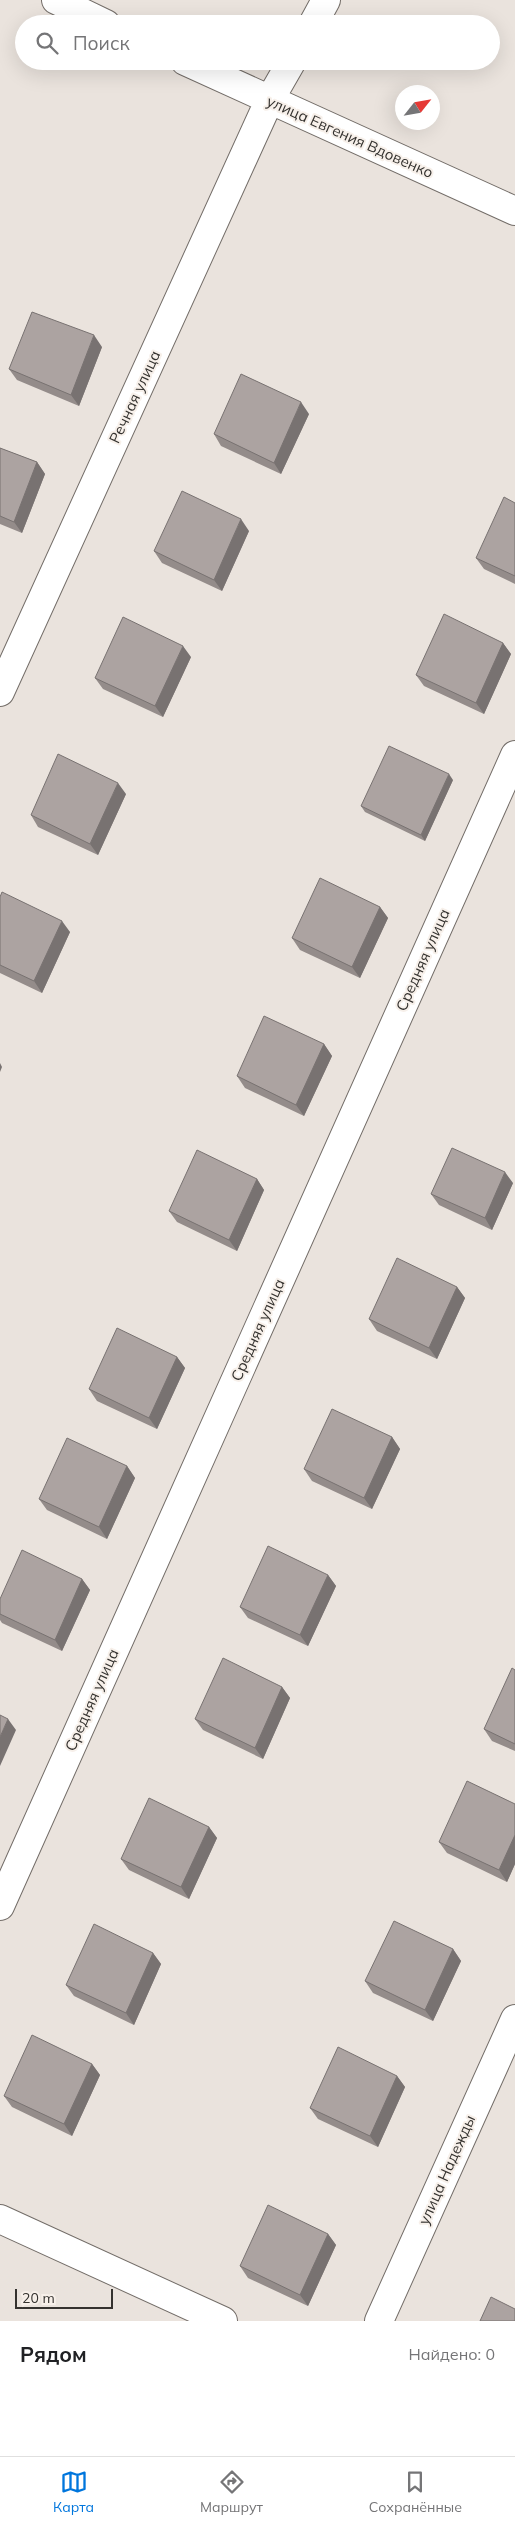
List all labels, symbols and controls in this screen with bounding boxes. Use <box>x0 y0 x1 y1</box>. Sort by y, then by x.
search box <box>15 15 500 70</box>
icon: search <box>33 29 61 57</box>
text: Поиск <box>73 31 130 55</box>
north arrow <box>395 85 440 130</box>
street label: улица Евгения Вдовенко <box>264 91 436 182</box>
street label: Речная улица <box>105 347 164 446</box>
street label: Средняя улица <box>392 906 454 1014</box>
street label: Средняя улица <box>227 1276 289 1384</box>
street label: Средняя улица <box>61 1646 123 1754</box>
street label: улица Надежды <box>414 2112 479 2228</box>
scale bar <box>15 2286 112 2309</box>
text: 20 m <box>22 2289 55 2307</box>
text: Рядом <box>20 2341 87 2367</box>
text: Найдено: 0 <box>409 2344 495 2364</box>
tab: Карта <box>53 2468 94 2516</box>
tab: Маршрут <box>200 2468 263 2516</box>
tab: Сохранённые <box>369 2468 462 2516</box>

